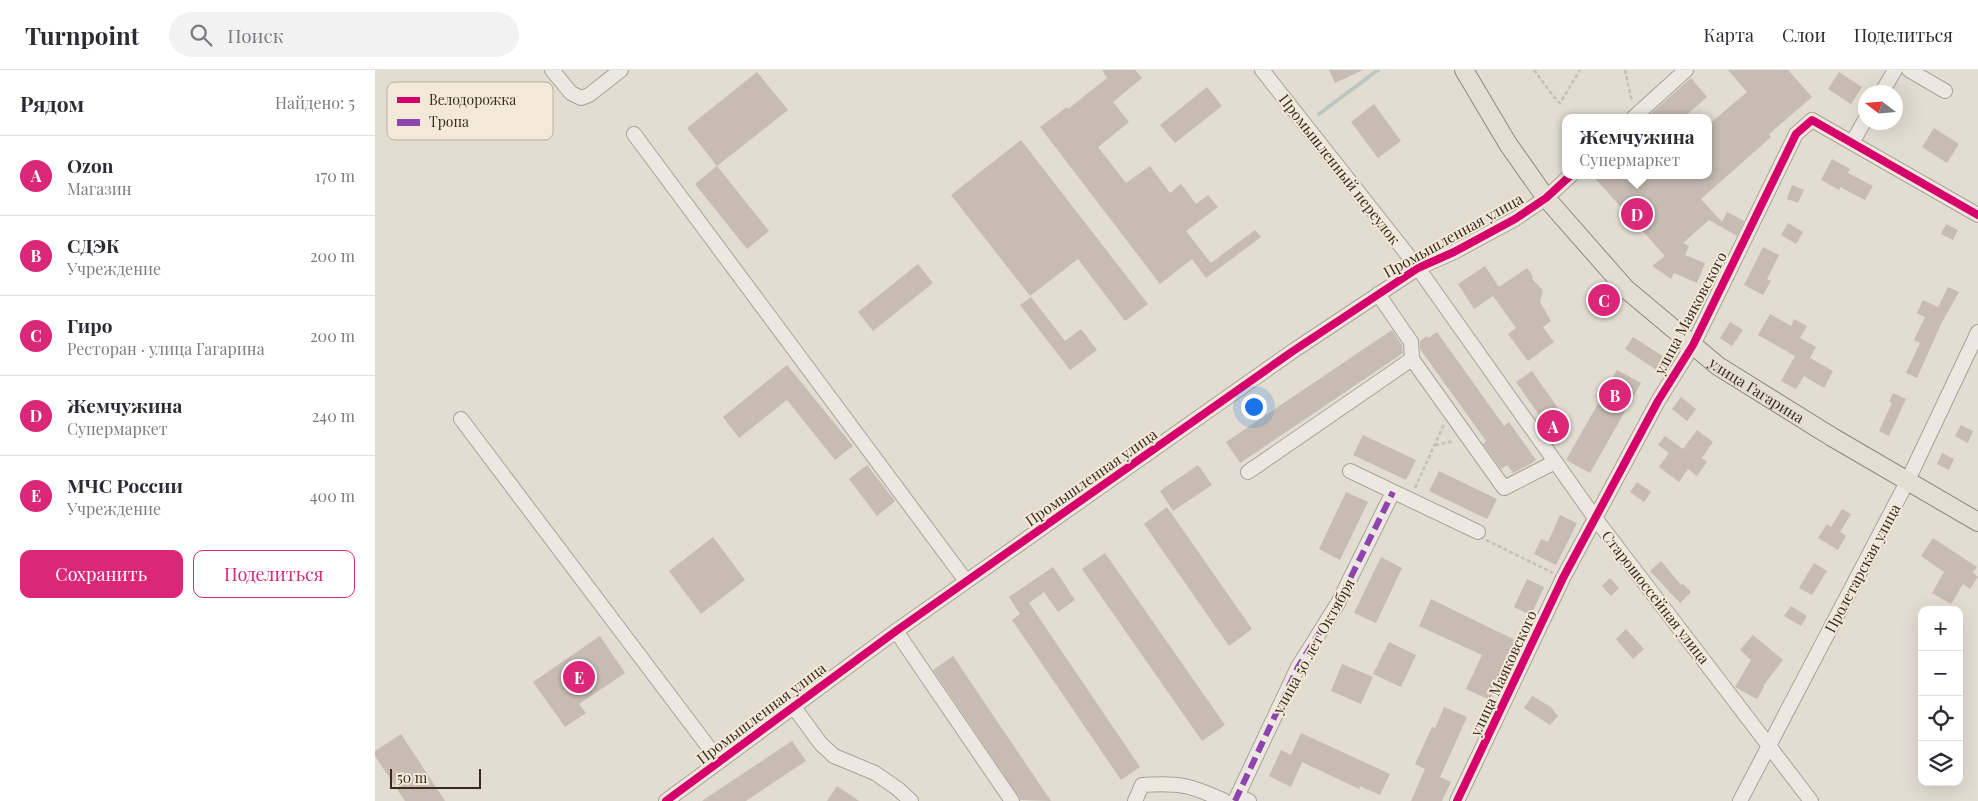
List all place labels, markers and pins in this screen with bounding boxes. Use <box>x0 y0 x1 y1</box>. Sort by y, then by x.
pin: D <box>1621 195 1653 233</box>
pin: C <box>1588 281 1620 319</box>
pin: B <box>1599 376 1631 414</box>
pin: A <box>1537 407 1569 445</box>
pin: E <box>563 658 595 696</box>

